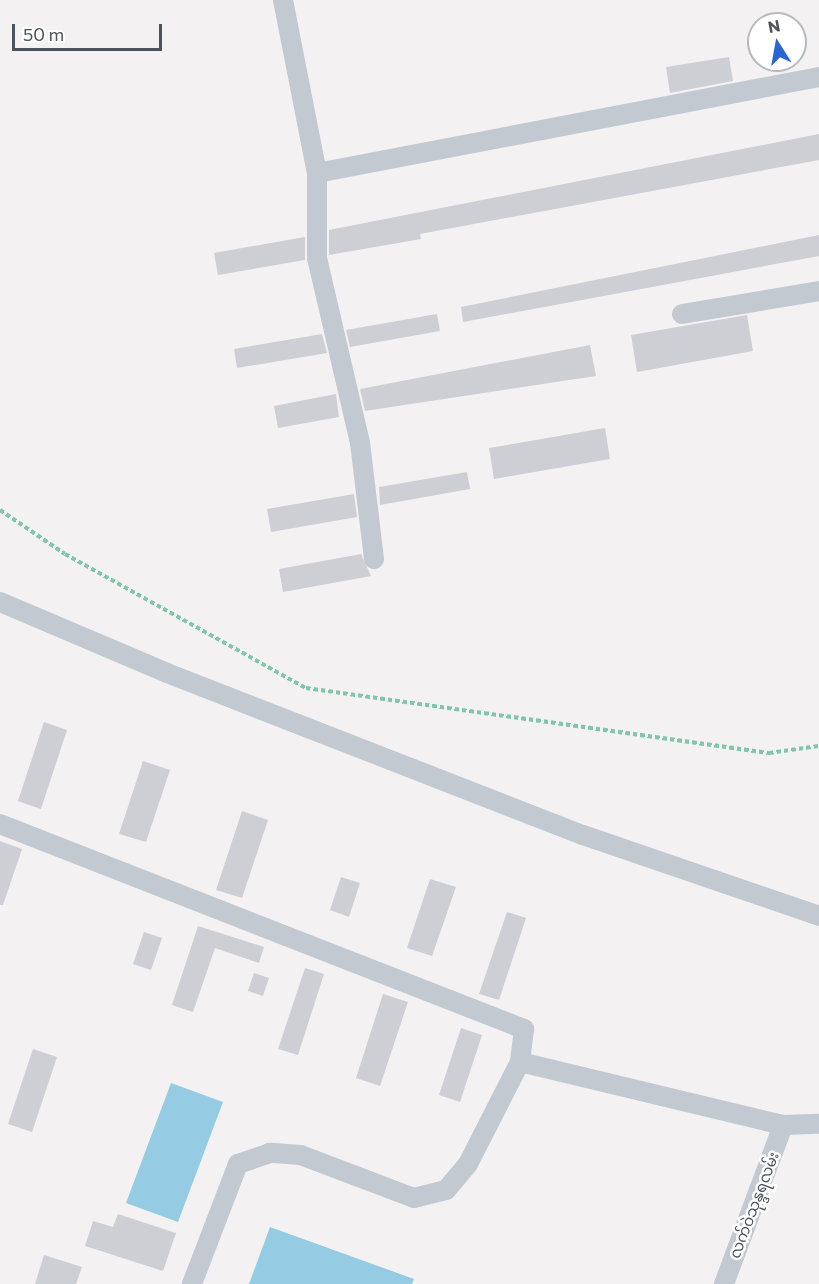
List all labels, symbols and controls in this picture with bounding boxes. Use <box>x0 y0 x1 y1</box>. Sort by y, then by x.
scale bar <box>15 12 165 50</box>
north arrow <box>747 12 807 72</box>
text: N <box>766 15 782 36</box>
text: 50 m <box>23 23 64 45</box>
street label: လက်ဝဲသုန္ဒရလမ်း <box>725 1149 783 1261</box>

